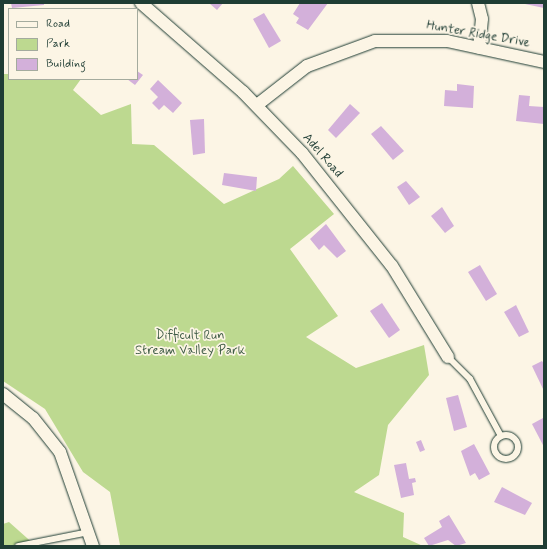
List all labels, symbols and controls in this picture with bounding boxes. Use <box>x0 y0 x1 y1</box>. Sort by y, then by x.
legend <box>8 8 138 80</box>
text: Road <box>46 16 70 32</box>
street label: Hunter Ridge Drive <box>425 18 531 52</box>
text: Park <box>46 36 70 52</box>
text: Building <box>46 56 86 72</box>
street label: Adel Road <box>299 131 345 181</box>
park label: Difficult Run Stream Valley Park <box>137 329 243 360</box>

